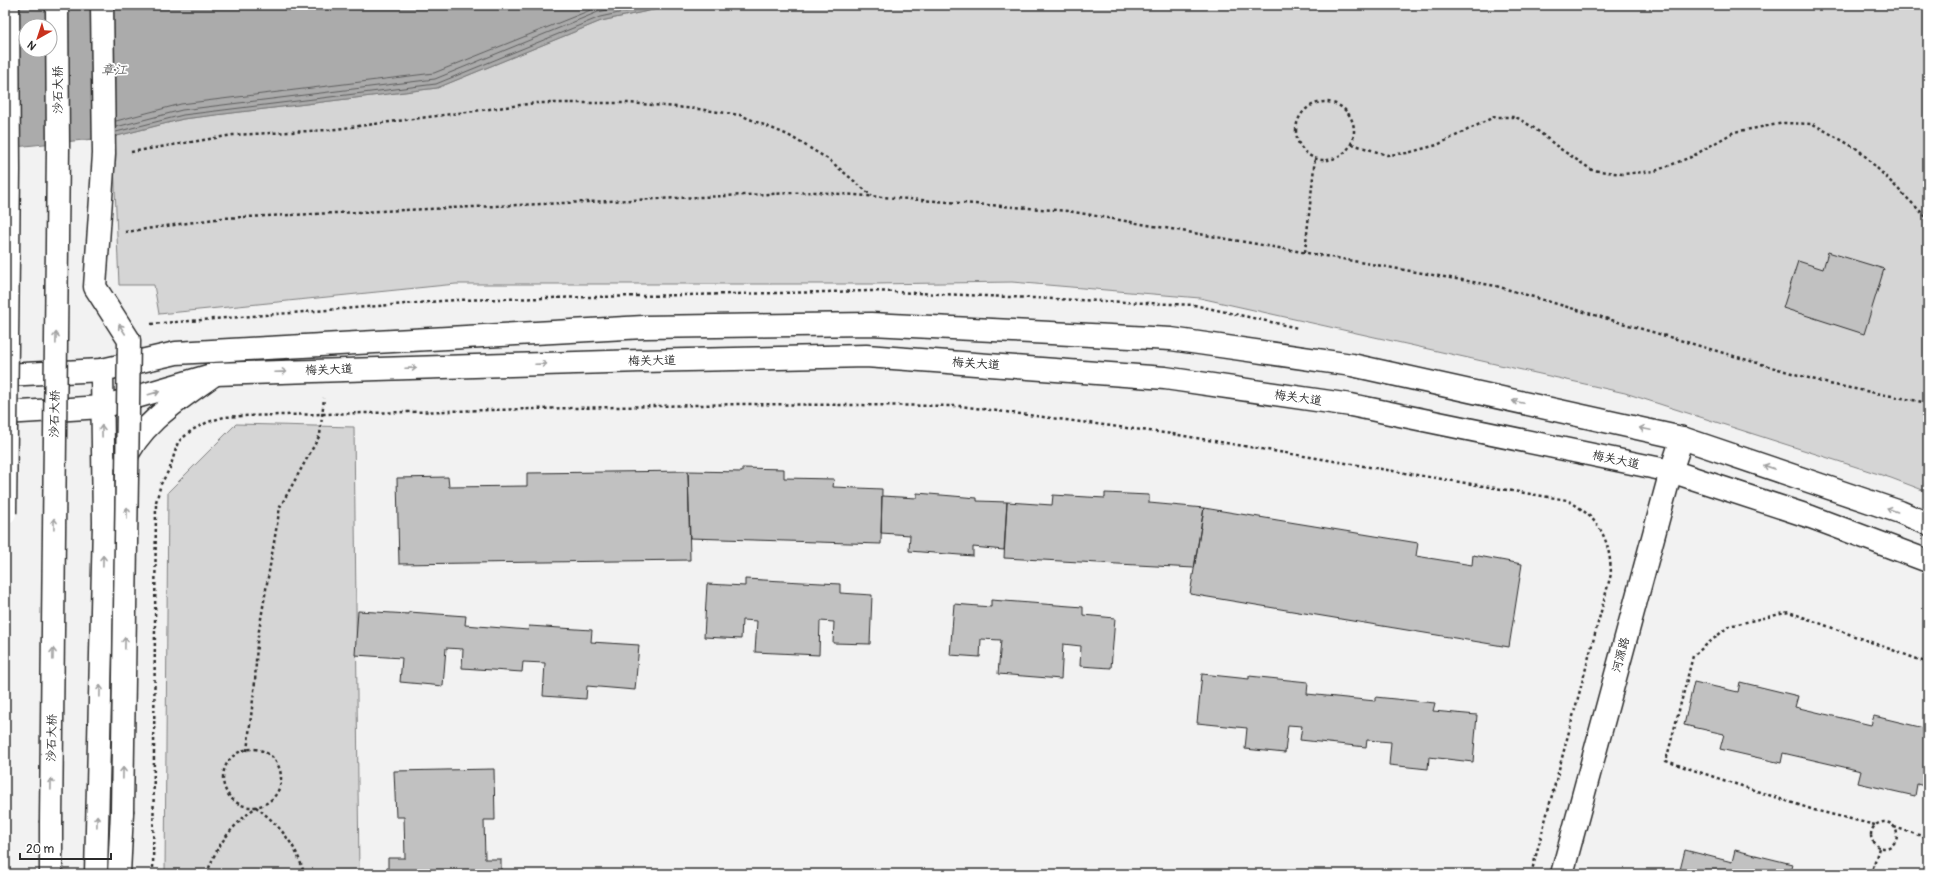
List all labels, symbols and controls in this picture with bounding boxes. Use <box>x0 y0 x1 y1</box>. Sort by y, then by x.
north arrow <box>18 18 58 58</box>
text: N <box>25 38 39 53</box>
water label: 章江 <box>101 62 128 78</box>
street label: 沙石大桥 <box>51 65 66 114</box>
one-way arrow <box>118 324 126 335</box>
one-way arrow <box>52 332 60 345</box>
street label: 梅关大道 <box>628 353 676 369</box>
street label: 梅关大道 <box>952 355 1000 373</box>
one-way arrow <box>534 360 547 368</box>
street label: 梅关大道 <box>305 362 353 378</box>
one-way arrow <box>404 364 417 372</box>
one-way arrow <box>274 368 287 376</box>
street label: 梅关大道 <box>1273 387 1323 409</box>
one-way arrow <box>147 388 160 396</box>
street label: 沙石大桥 <box>47 389 63 438</box>
one-way arrow <box>1512 397 1525 405</box>
one-way arrow <box>99 425 106 438</box>
one-way arrow <box>1639 425 1652 433</box>
street label: 梅关大道 <box>1591 448 1641 472</box>
one-way arrow <box>1763 463 1775 471</box>
one-way arrow <box>1886 505 1898 513</box>
one-way arrow <box>123 507 130 520</box>
one-way arrow <box>50 518 58 531</box>
one-way arrow <box>99 555 107 568</box>
street label: 河源路 <box>1609 636 1633 674</box>
one-way arrow <box>121 637 128 650</box>
one-way arrow <box>49 648 56 661</box>
one-way arrow <box>96 685 104 698</box>
street label: 沙石大桥 <box>44 713 60 762</box>
one-way arrow <box>119 767 127 780</box>
one-way arrow <box>47 778 55 791</box>
one-way arrow <box>93 815 101 828</box>
scale bar <box>20 835 111 861</box>
text: 20 m <box>26 842 55 857</box>

